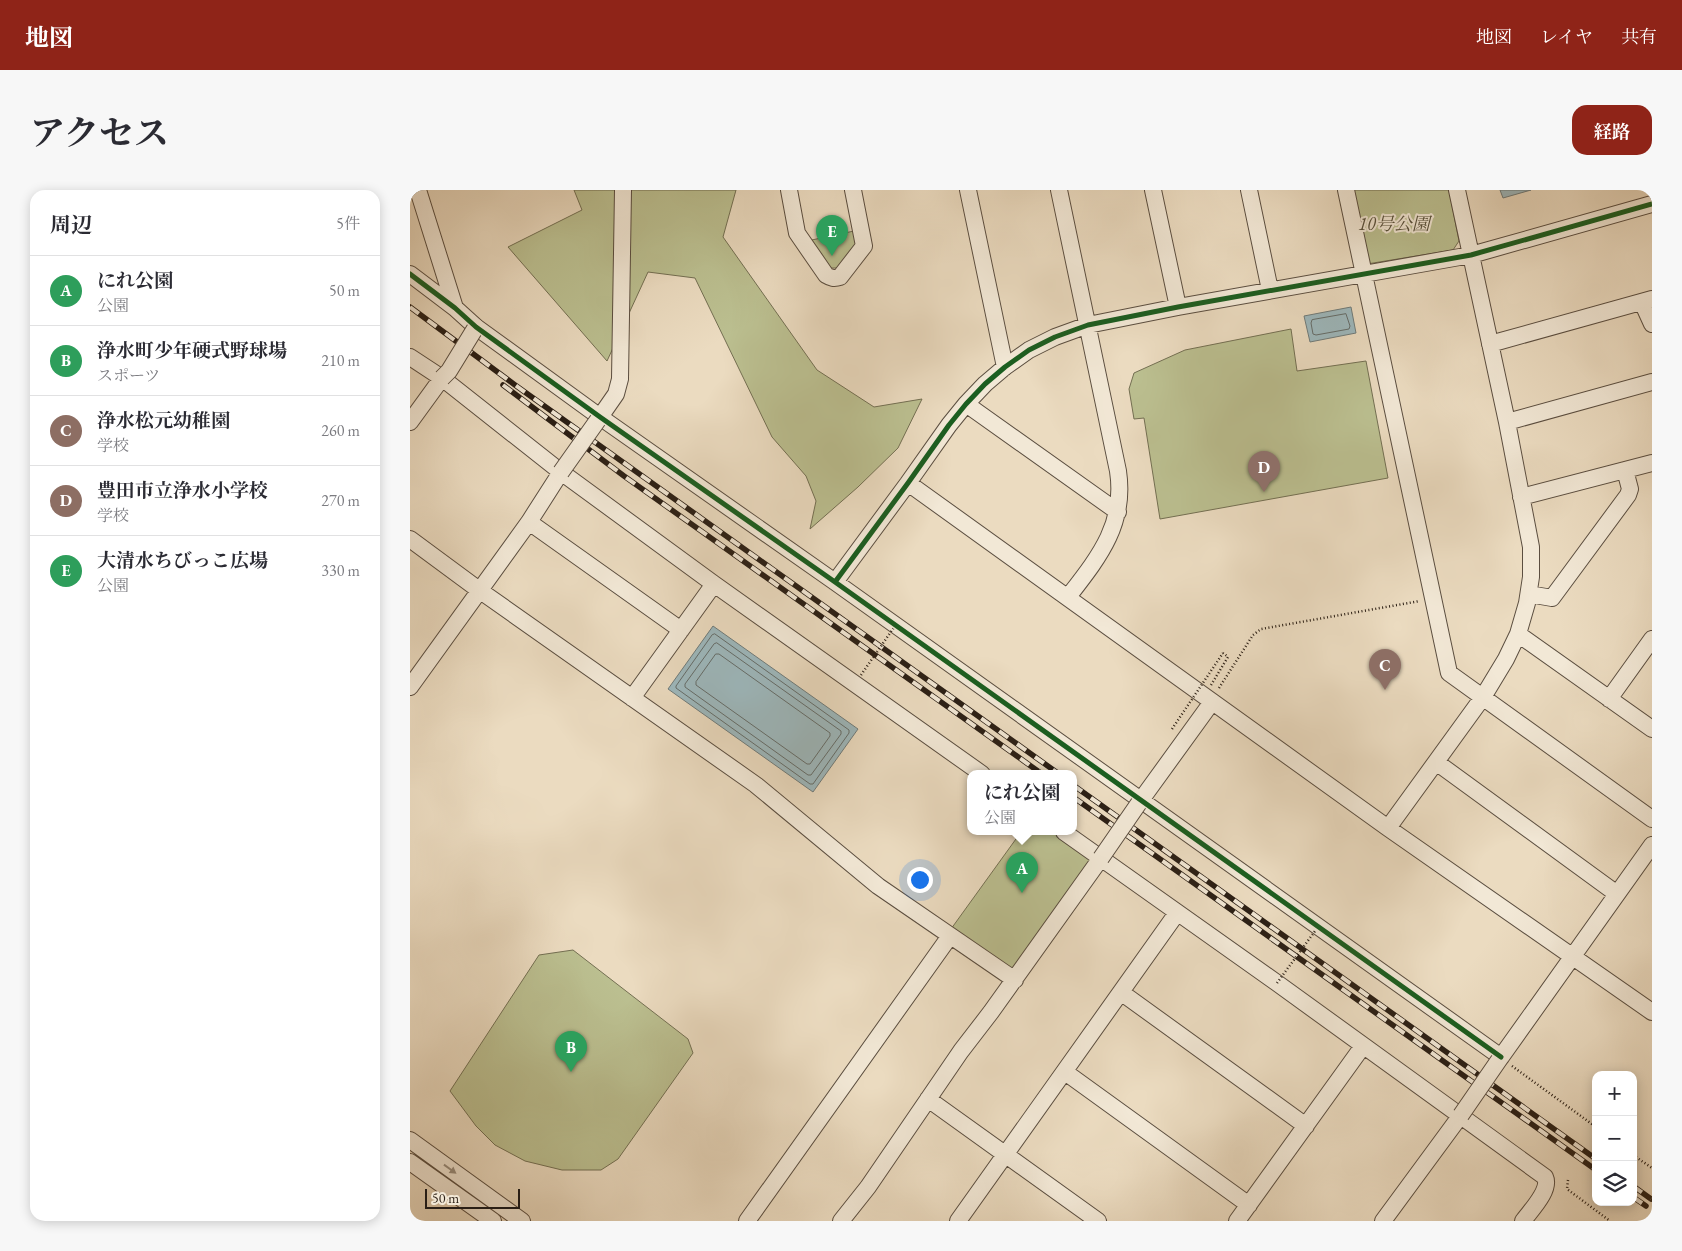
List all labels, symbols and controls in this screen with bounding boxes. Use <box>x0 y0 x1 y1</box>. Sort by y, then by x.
text: 地図 <box>25 22 73 53</box>
text: 地図 <box>1476 25 1512 48</box>
text: レイヤ <box>1540 25 1593 48</box>
text: 共有 <box>1621 25 1657 48</box>
button: 経路 <box>1572 105 1652 155</box>
text: アクセス <box>30 110 169 155</box>
text: 周辺 <box>50 211 92 238</box>
park label: 10号公園 <box>1358 212 1433 235</box>
text: 5件 <box>336 213 360 234</box>
pin: E <box>816 215 848 256</box>
text: にれ公園 <box>97 268 173 293</box>
text: A <box>60 280 72 301</box>
text: 50 m <box>329 280 360 301</box>
text: 公園 <box>97 295 129 316</box>
text: 浄水町少年硬式野球場 <box>97 338 287 363</box>
text: B <box>61 350 71 371</box>
text: 210 m <box>321 350 360 371</box>
text: スポーツ <box>97 365 160 386</box>
text: 浄水松元幼稚園 <box>97 408 230 433</box>
text: C <box>60 420 72 441</box>
text: 260 m <box>321 420 360 441</box>
text: 学校 <box>97 435 129 456</box>
pin: D <box>1248 451 1280 492</box>
text: 豊田市立浄水小学校 <box>97 478 268 503</box>
text: D <box>60 490 72 511</box>
text: 270 m <box>321 490 360 511</box>
text: 学校 <box>97 505 129 526</box>
text: 大清水ちびっこ広場 <box>97 548 268 573</box>
text: E <box>61 560 71 581</box>
text: 330 m <box>321 560 360 581</box>
text: 公園 <box>97 575 129 596</box>
pin: C <box>1369 649 1401 690</box>
popup <box>967 770 1077 835</box>
text: にれ公園 <box>984 780 1060 805</box>
text: 公園 <box>984 807 1016 828</box>
pin: A <box>1006 852 1038 893</box>
your location <box>907 867 933 893</box>
pin: B <box>555 1031 587 1072</box>
map controls <box>1592 1071 1637 1206</box>
button: + <box>1592 1071 1637 1116</box>
button: − <box>1592 1116 1637 1161</box>
button: layers <box>1592 1161 1637 1206</box>
one-way arrow <box>443 1164 456 1174</box>
scale bar <box>425 1186 520 1209</box>
text: 50 m <box>432 1189 459 1207</box>

